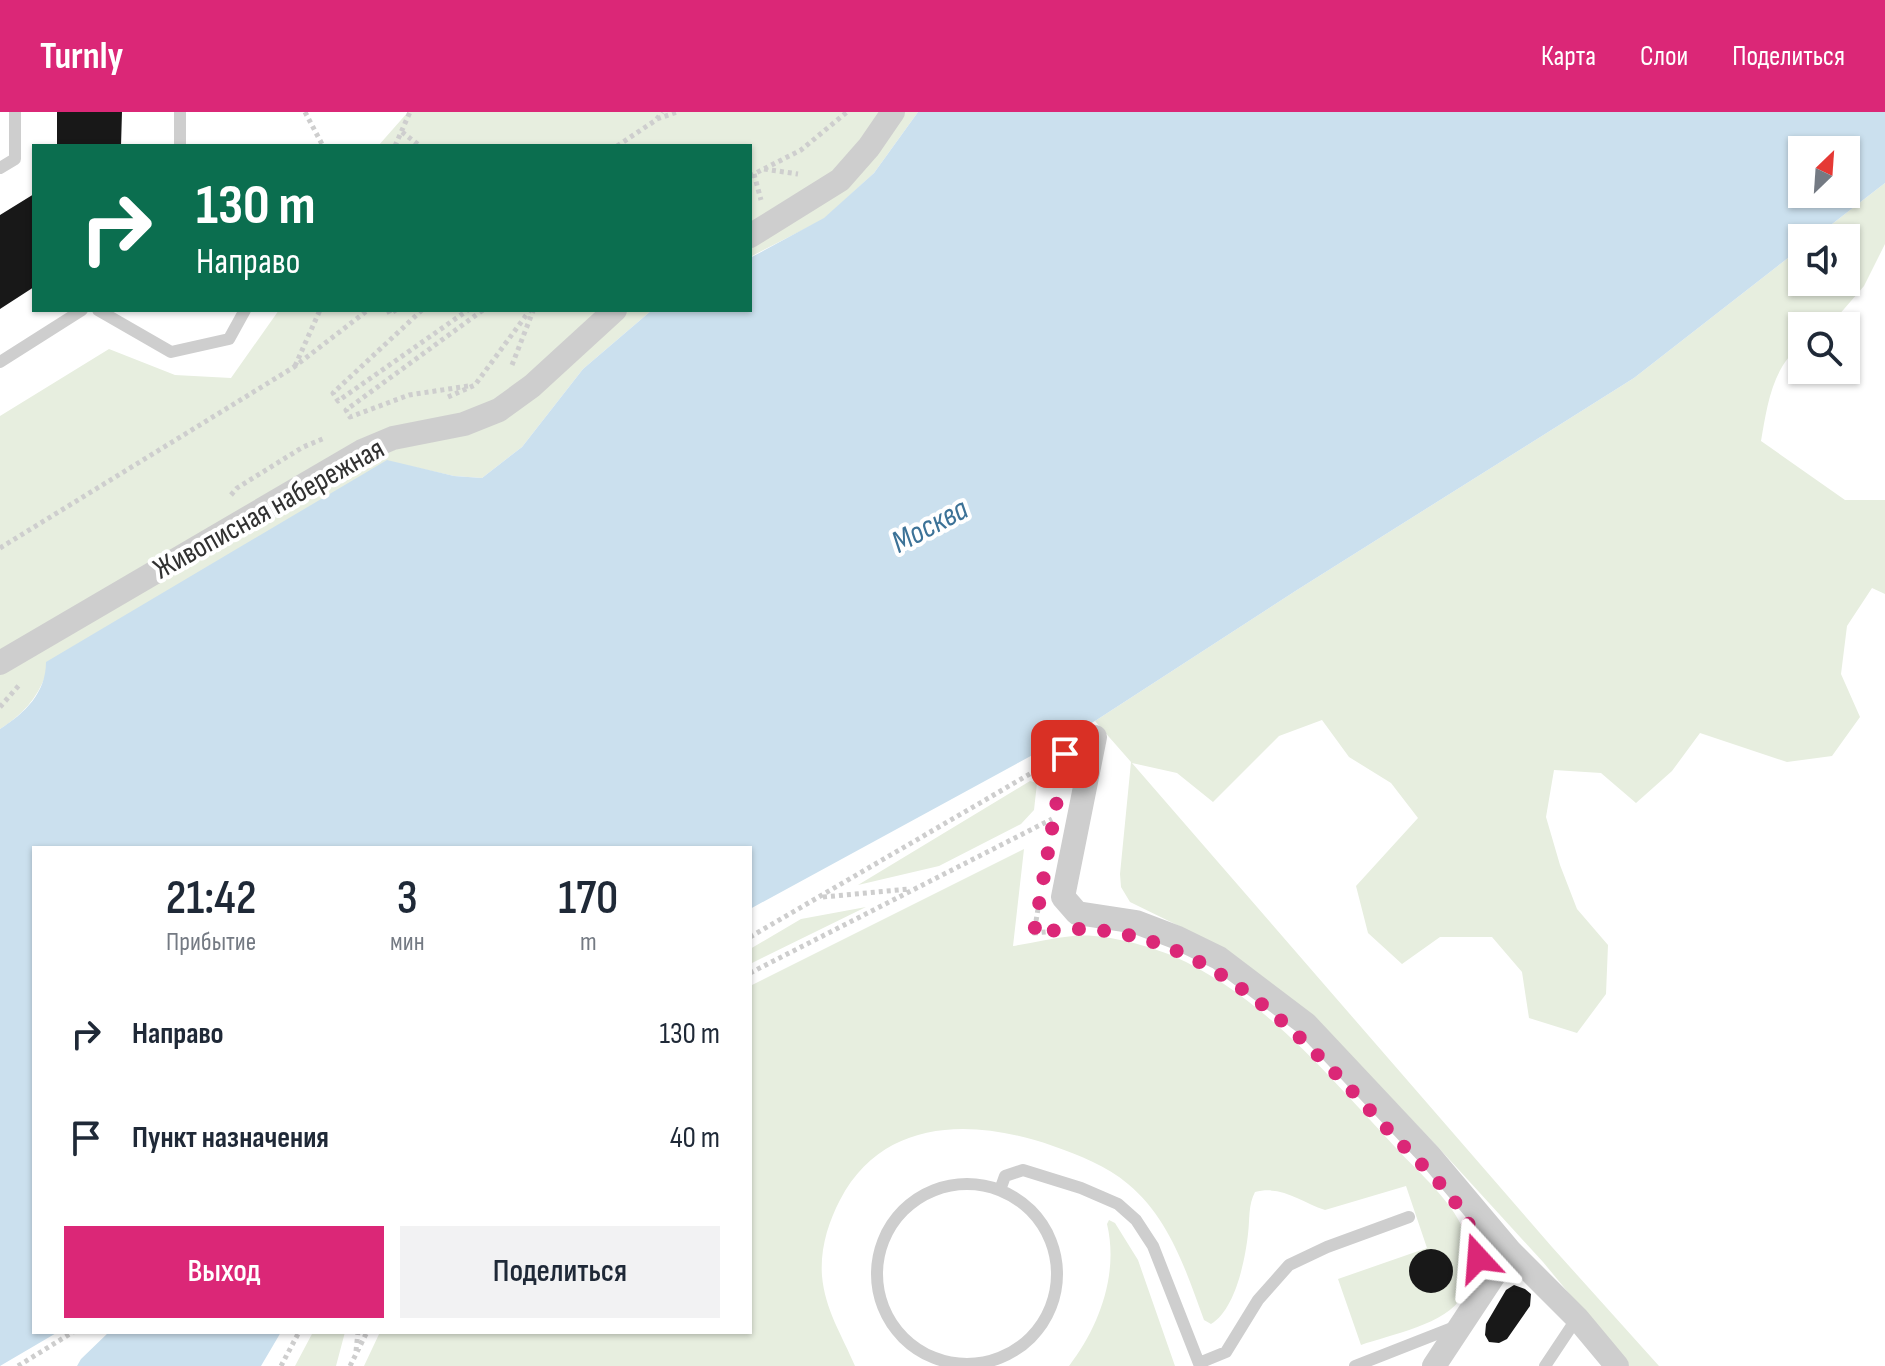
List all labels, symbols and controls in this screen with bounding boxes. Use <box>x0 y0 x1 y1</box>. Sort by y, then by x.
text: Turnly <box>40 34 123 79</box>
text: Карта <box>1541 40 1596 73</box>
text: Слои <box>1640 40 1688 73</box>
text: Поделиться <box>1732 40 1845 73</box>
north arrow <box>1788 136 1860 208</box>
map controls <box>1788 136 1860 384</box>
text: 130 m <box>196 173 316 240</box>
icon: right <box>64 176 168 280</box>
button: sound <box>1788 224 1860 296</box>
text: Направо <box>196 241 300 284</box>
button: search <box>1788 312 1860 384</box>
street label: Живописная набережная <box>147 431 391 587</box>
water label: Москва <box>885 490 975 562</box>
pin <box>1031 720 1099 788</box>
icon: arrive <box>1043 732 1087 776</box>
text: 21:42 <box>166 870 256 927</box>
text: 3 <box>397 870 418 927</box>
text: 170 <box>558 870 618 927</box>
text: Прибытие <box>166 927 256 958</box>
text: мин <box>390 927 425 958</box>
text: m <box>580 927 597 958</box>
icon: right <box>64 1012 108 1056</box>
text: Направо <box>132 1016 224 1052</box>
text: 130 m <box>660 1016 720 1052</box>
icon: arrive <box>64 1116 108 1160</box>
text: Пункт назначения <box>132 1120 329 1156</box>
text: 40 m <box>670 1120 720 1156</box>
position arrow <box>1436 1216 1520 1300</box>
button: Выход <box>64 1226 384 1318</box>
button: Поделиться <box>400 1226 720 1318</box>

